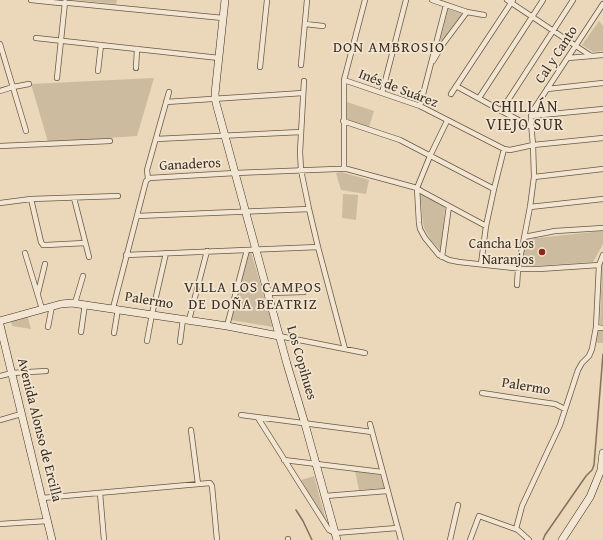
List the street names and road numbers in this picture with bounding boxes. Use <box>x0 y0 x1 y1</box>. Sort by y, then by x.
street label: Cal y Canto <box>532 23 582 87</box>
street label: Inés de Suárez <box>356 66 440 112</box>
street label: Ganaderos <box>159 155 221 175</box>
street label: Palermo <box>123 289 175 313</box>
street label: Los Copihues <box>282 324 320 402</box>
street label: Avenida Alonso de Ercilla <box>13 356 65 504</box>
street label: Palermo <box>500 375 552 399</box>

